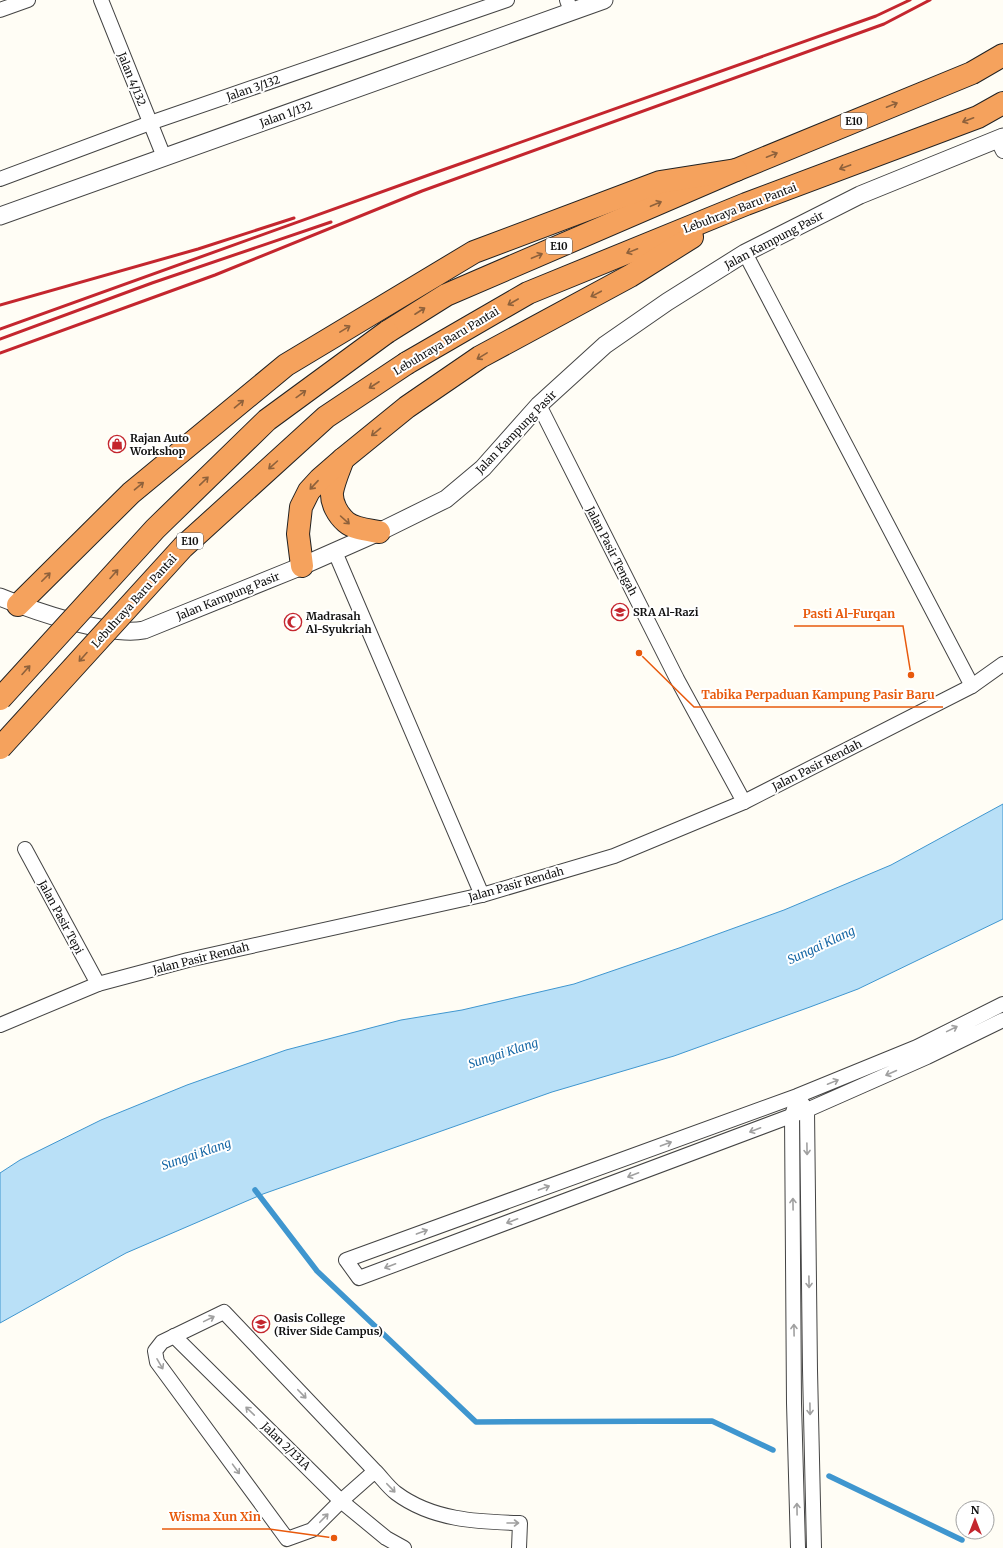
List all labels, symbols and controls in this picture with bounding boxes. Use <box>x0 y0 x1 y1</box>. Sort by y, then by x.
street label: Jalan 4/132 <box>115 49 149 108</box>
street label: Jalan 3/132 <box>223 72 282 104</box>
street label: Jalan 1/132 <box>257 98 314 130</box>
one-way arrow <box>886 101 898 109</box>
road number: E10 <box>841 113 867 129</box>
one-way arrow <box>962 117 974 125</box>
one-way arrow <box>765 151 777 158</box>
one-way arrow <box>840 164 852 172</box>
street label: Lebuhraya Baru Pantai <box>681 180 799 236</box>
one-way arrow <box>650 200 662 208</box>
street label: Jalan Kampung Pasir <box>721 208 826 273</box>
road number: E10 <box>546 238 572 254</box>
one-way arrow <box>626 247 638 255</box>
one-way arrow <box>530 252 542 259</box>
one-way arrow <box>590 291 602 299</box>
one-way arrow <box>507 298 519 306</box>
street label: Lebuhraya Baru Pantai <box>391 304 502 378</box>
one-way arrow <box>414 307 426 315</box>
one-way arrow <box>339 325 351 333</box>
one-way arrow <box>476 353 488 361</box>
one-way arrow <box>369 381 380 389</box>
street label: Jalan Kampung Pasir <box>472 387 559 477</box>
one-way arrow <box>296 390 307 399</box>
one-way arrow <box>234 399 244 408</box>
one-way arrow <box>371 428 382 437</box>
place label: Rajan Auto Workshop <box>129 431 189 458</box>
shop icon: Rajan Auto Workshop <box>107 434 127 454</box>
one-way arrow <box>267 461 278 470</box>
one-way arrow <box>199 476 209 485</box>
one-way arrow <box>310 480 319 490</box>
one-way arrow <box>133 482 144 491</box>
street label: Jalan Pasir Tengah <box>583 503 641 599</box>
one-way arrow <box>340 515 350 524</box>
road number: E10 <box>177 533 203 549</box>
street label: Lebuhraya Baru Pantai <box>88 551 180 650</box>
one-way arrow <box>109 569 119 579</box>
street label: Jalan Kampung Pasir <box>173 569 282 623</box>
one-way arrow <box>41 572 51 582</box>
school or university icon: SRA Al-Razi <box>610 602 630 622</box>
callout: Pasti Al-Furqan <box>794 602 903 626</box>
place label: SRA Al-Razi <box>633 605 699 619</box>
text: Pasti Al-Furqan <box>803 606 895 621</box>
place label: Madrasah Al-Syukriah <box>305 609 372 636</box>
mosque icon: Madrasah Al-Syukriah <box>283 612 303 632</box>
one-way arrow <box>78 652 88 662</box>
one-way arrow <box>22 665 31 675</box>
callout: Tabika Perpaduan Kampung Pasir Baru <box>694 683 943 707</box>
text: Tabika Perpaduan Kampung Pasir Baru <box>701 687 935 702</box>
street label: Jalan Pasir Rendah <box>769 736 865 794</box>
street label: Jalan Pasir Rendah <box>466 863 566 905</box>
street label: Jalan Pasir Tepi <box>35 877 87 957</box>
water label: Sungai Klang <box>785 923 857 967</box>
street label: Jalan Pasir Rendah <box>150 939 251 977</box>
one-way arrow <box>946 1025 958 1033</box>
water label: Sungai Klang <box>466 1035 540 1071</box>
one-way arrow <box>885 1070 897 1077</box>
one-way arrow <box>826 1077 838 1085</box>
one-way arrow <box>750 1126 762 1134</box>
water label: Sungai Klang <box>159 1135 233 1173</box>
one-way arrow <box>660 1139 672 1147</box>
one-way arrow <box>804 1142 811 1155</box>
one-way arrow <box>628 1172 640 1180</box>
one-way arrow <box>538 1184 551 1191</box>
one-way arrow <box>789 1198 796 1211</box>
one-way arrow <box>506 1217 518 1225</box>
one-way arrow <box>416 1228 428 1236</box>
one-way arrow <box>384 1263 396 1271</box>
one-way arrow <box>805 1275 813 1288</box>
place label: Oasis College (River Side Campus) <box>274 1311 383 1338</box>
school or university icon: Oasis College (River Side Campus) <box>251 1314 271 1334</box>
one-way arrow <box>202 1315 214 1322</box>
one-way arrow <box>790 1324 798 1337</box>
one-way arrow <box>156 1358 164 1370</box>
one-way arrow <box>297 1389 307 1399</box>
one-way arrow <box>806 1402 814 1415</box>
one-way arrow <box>245 1406 255 1416</box>
street label: Jalan 2/131A <box>258 1419 314 1473</box>
one-way arrow <box>232 1464 240 1475</box>
one-way arrow <box>386 1483 396 1493</box>
north arrow <box>955 1500 995 1540</box>
one-way arrow <box>793 1503 801 1516</box>
text: N <box>971 1503 980 1517</box>
callout: Wisma Xun Xin <box>162 1505 269 1529</box>
text: Wisma Xun Xin <box>168 1509 261 1524</box>
one-way arrow <box>319 1513 329 1523</box>
one-way arrow <box>506 1519 519 1527</box>

